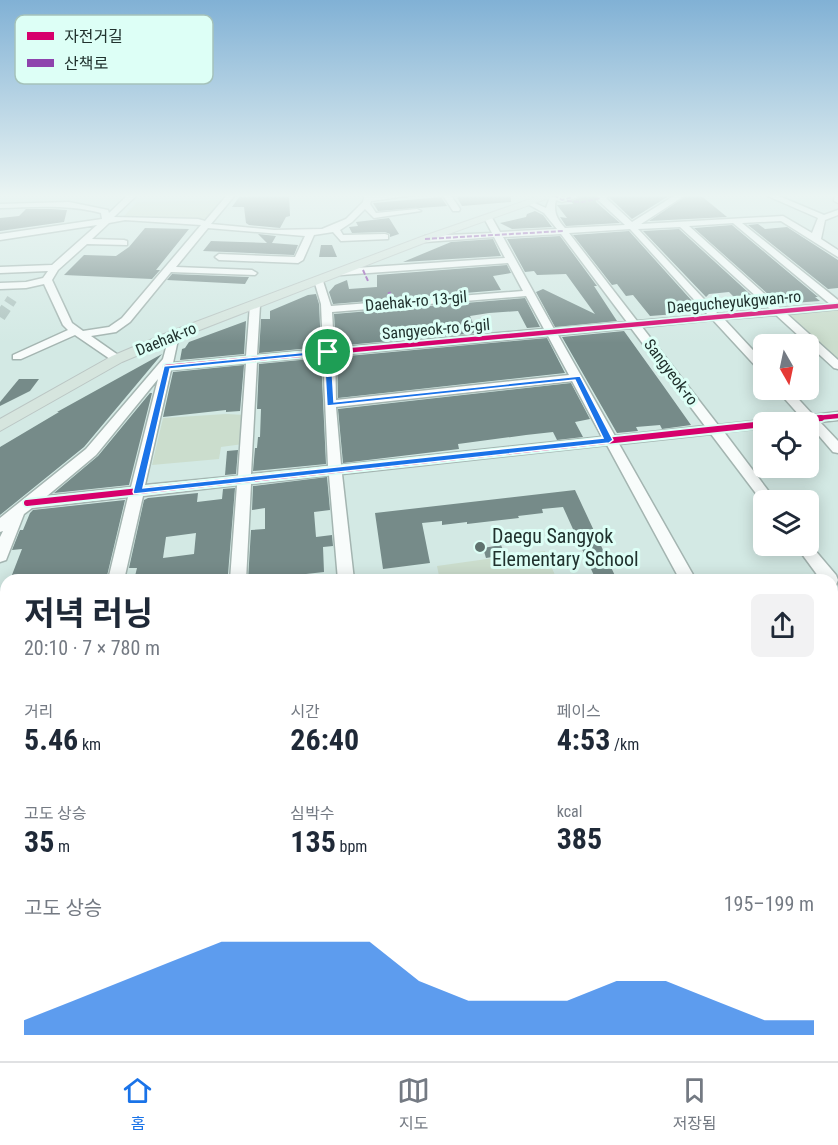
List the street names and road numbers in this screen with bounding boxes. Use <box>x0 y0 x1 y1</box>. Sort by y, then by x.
street label: Daehak-ro 13-gil <box>364 287 468 315</box>
street label: Daegucheyukgwan-ro <box>666 287 802 317</box>
street label: Sangyeok-ro 6-gil <box>381 315 491 343</box>
street label: Daehak-ro <box>133 318 199 360</box>
street label: Sangyeok-ro <box>640 335 702 409</box>

